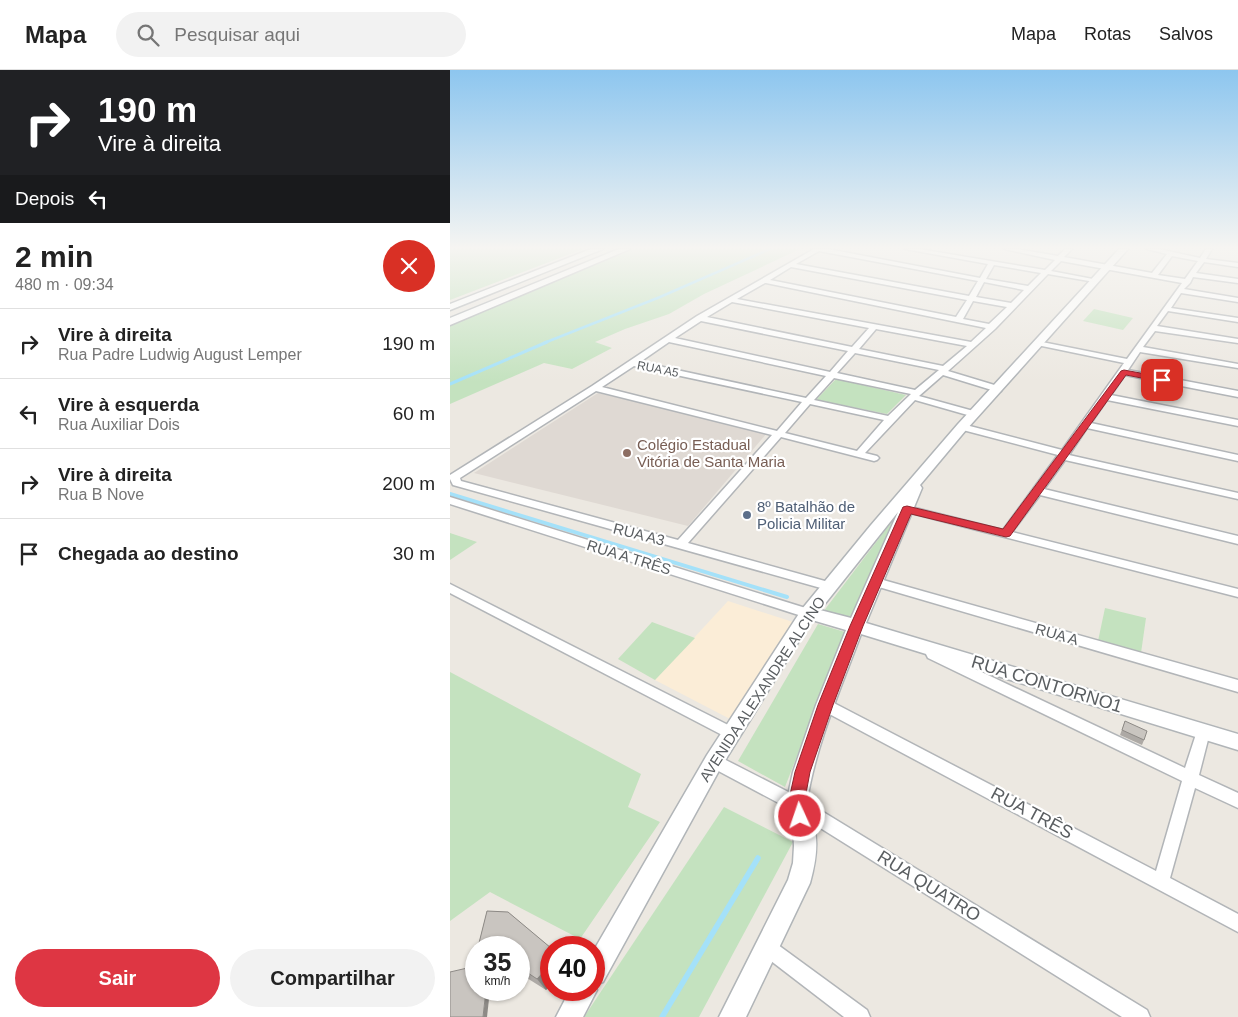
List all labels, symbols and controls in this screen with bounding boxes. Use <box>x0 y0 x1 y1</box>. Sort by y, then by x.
search box <box>116 12 466 57</box>
text: Mapa <box>25 21 86 48</box>
icon: search <box>134 21 162 49</box>
text: Pesquisar aqui <box>174 24 300 45</box>
text: Mapa <box>1011 24 1056 44</box>
text: Rotas <box>1084 24 1131 44</box>
text: Salvos <box>1159 24 1213 44</box>
icon: right <box>15 90 80 155</box>
text: 190 m <box>98 90 197 129</box>
text: Vire à direita <box>98 131 221 156</box>
icon: left <box>84 185 112 213</box>
text: Depois <box>15 188 74 209</box>
text: 2 min <box>15 240 93 273</box>
button: close <box>383 240 435 292</box>
text: 480 m · 09:34 <box>15 276 114 293</box>
text: Vire à direita <box>58 324 172 345</box>
icon: right <box>15 330 43 358</box>
text: 190 m <box>382 333 435 354</box>
text: Rua Padre Ludwig August Lemper <box>58 346 302 363</box>
street label: RUA A5 <box>636 358 680 380</box>
pin <box>1141 359 1183 401</box>
icon: arrive <box>1148 366 1176 394</box>
text: Vire à esquerda <box>58 394 199 415</box>
icon: left <box>15 400 43 428</box>
text: 60 m <box>393 403 435 424</box>
text: Rua Auxiliar Dois <box>58 416 180 433</box>
place label: Colégio Estadual Vitória de Santa Maria <box>637 436 786 470</box>
marker: Colégio Estadual Vitória de Santa Maria <box>621 447 633 459</box>
text: Vire à direita <box>58 464 172 485</box>
icon: right <box>15 470 43 498</box>
text: 200 m <box>382 473 435 494</box>
text: Rua B Nove <box>58 486 144 503</box>
place label: 8º Batalhão de Policia Militar <box>757 498 855 532</box>
marker: 8º Batalhão de Policia Militar <box>741 509 753 521</box>
street label: RUA A3 <box>611 519 667 549</box>
street label: RUA A TRÊS <box>585 536 673 578</box>
icon: arrive <box>15 540 43 568</box>
text: Chegada ao destino <box>58 543 239 564</box>
text: 30 m <box>393 543 435 564</box>
street label: AVENIDA ALEXANDRE ALCINO <box>696 593 828 785</box>
street label: RUA A <box>1033 620 1081 648</box>
street label: RUA CONTORNO1 <box>969 652 1125 716</box>
street label: RUA TRÊS <box>988 783 1076 843</box>
position arrow <box>773 789 825 841</box>
street label: RUA QUATRO <box>874 846 984 926</box>
speed limit sign: 40 <box>540 936 605 1001</box>
text: 35 <box>484 948 511 976</box>
button: Sair <box>15 949 220 1007</box>
button: Compartilhar <box>230 949 435 1007</box>
text: km/h <box>484 974 511 988</box>

